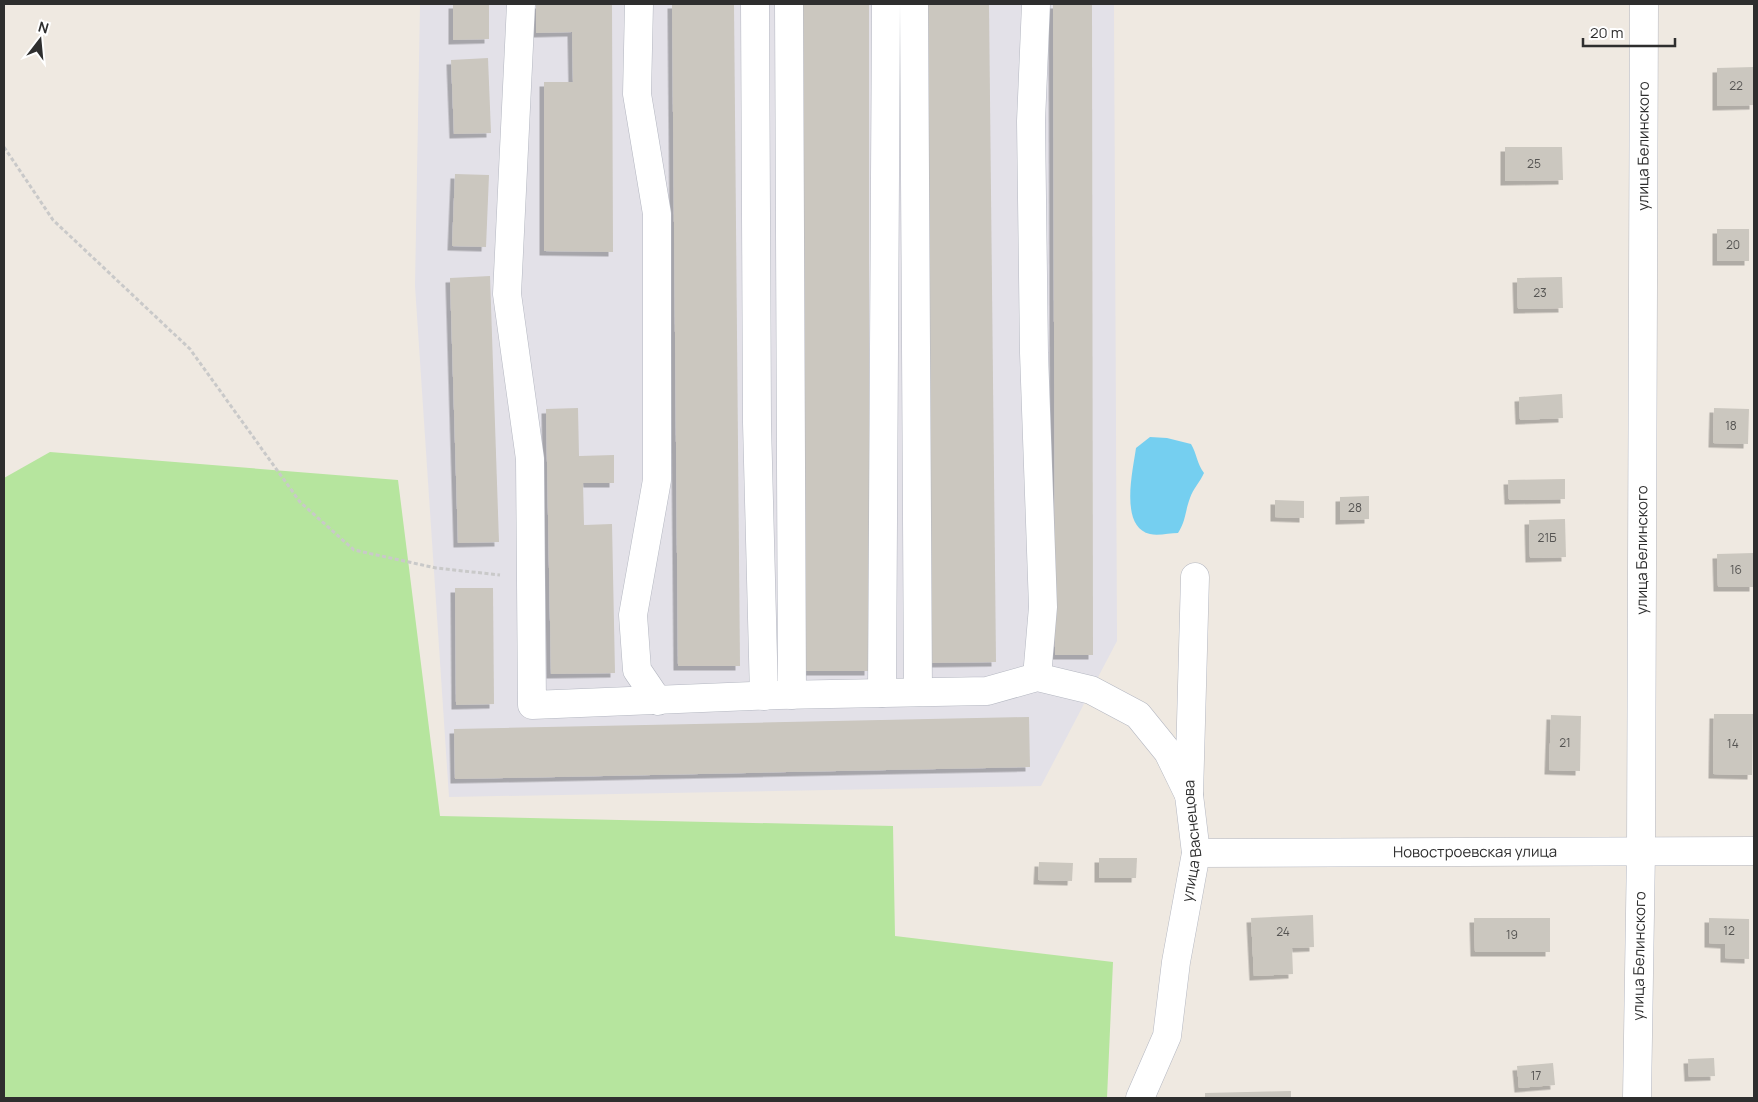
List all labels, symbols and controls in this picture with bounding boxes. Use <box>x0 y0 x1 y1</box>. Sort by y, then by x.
north arrow <box>15 15 65 65</box>
scale bar <box>1583 15 1676 47</box>
text: N <box>36 17 51 38</box>
text: 20 m <box>1590 22 1623 43</box>
house number: 22 <box>1729 77 1743 94</box>
street label: улица Белинского <box>1632 81 1654 211</box>
house number: 25 <box>1527 155 1541 172</box>
house number: 20 <box>1726 236 1740 253</box>
house number: 23 <box>1533 284 1547 301</box>
house number: 18 <box>1725 417 1737 434</box>
street label: улица Белинского <box>1631 485 1652 615</box>
house number: 28 <box>1348 499 1362 516</box>
house number: 21Б <box>1538 529 1556 546</box>
house number: 16 <box>1730 561 1742 578</box>
house number: 21 <box>1559 734 1571 751</box>
house number: 14 <box>1727 735 1739 752</box>
street label: улица Васнецова <box>1176 779 1206 904</box>
street label: Новостроевская улица <box>1393 841 1557 862</box>
street label: улица Белинского <box>1627 891 1650 1021</box>
house number: 12 <box>1723 922 1735 939</box>
house number: 24 <box>1276 923 1290 940</box>
house number: 19 <box>1506 926 1518 943</box>
house number: 17 <box>1531 1067 1541 1084</box>

